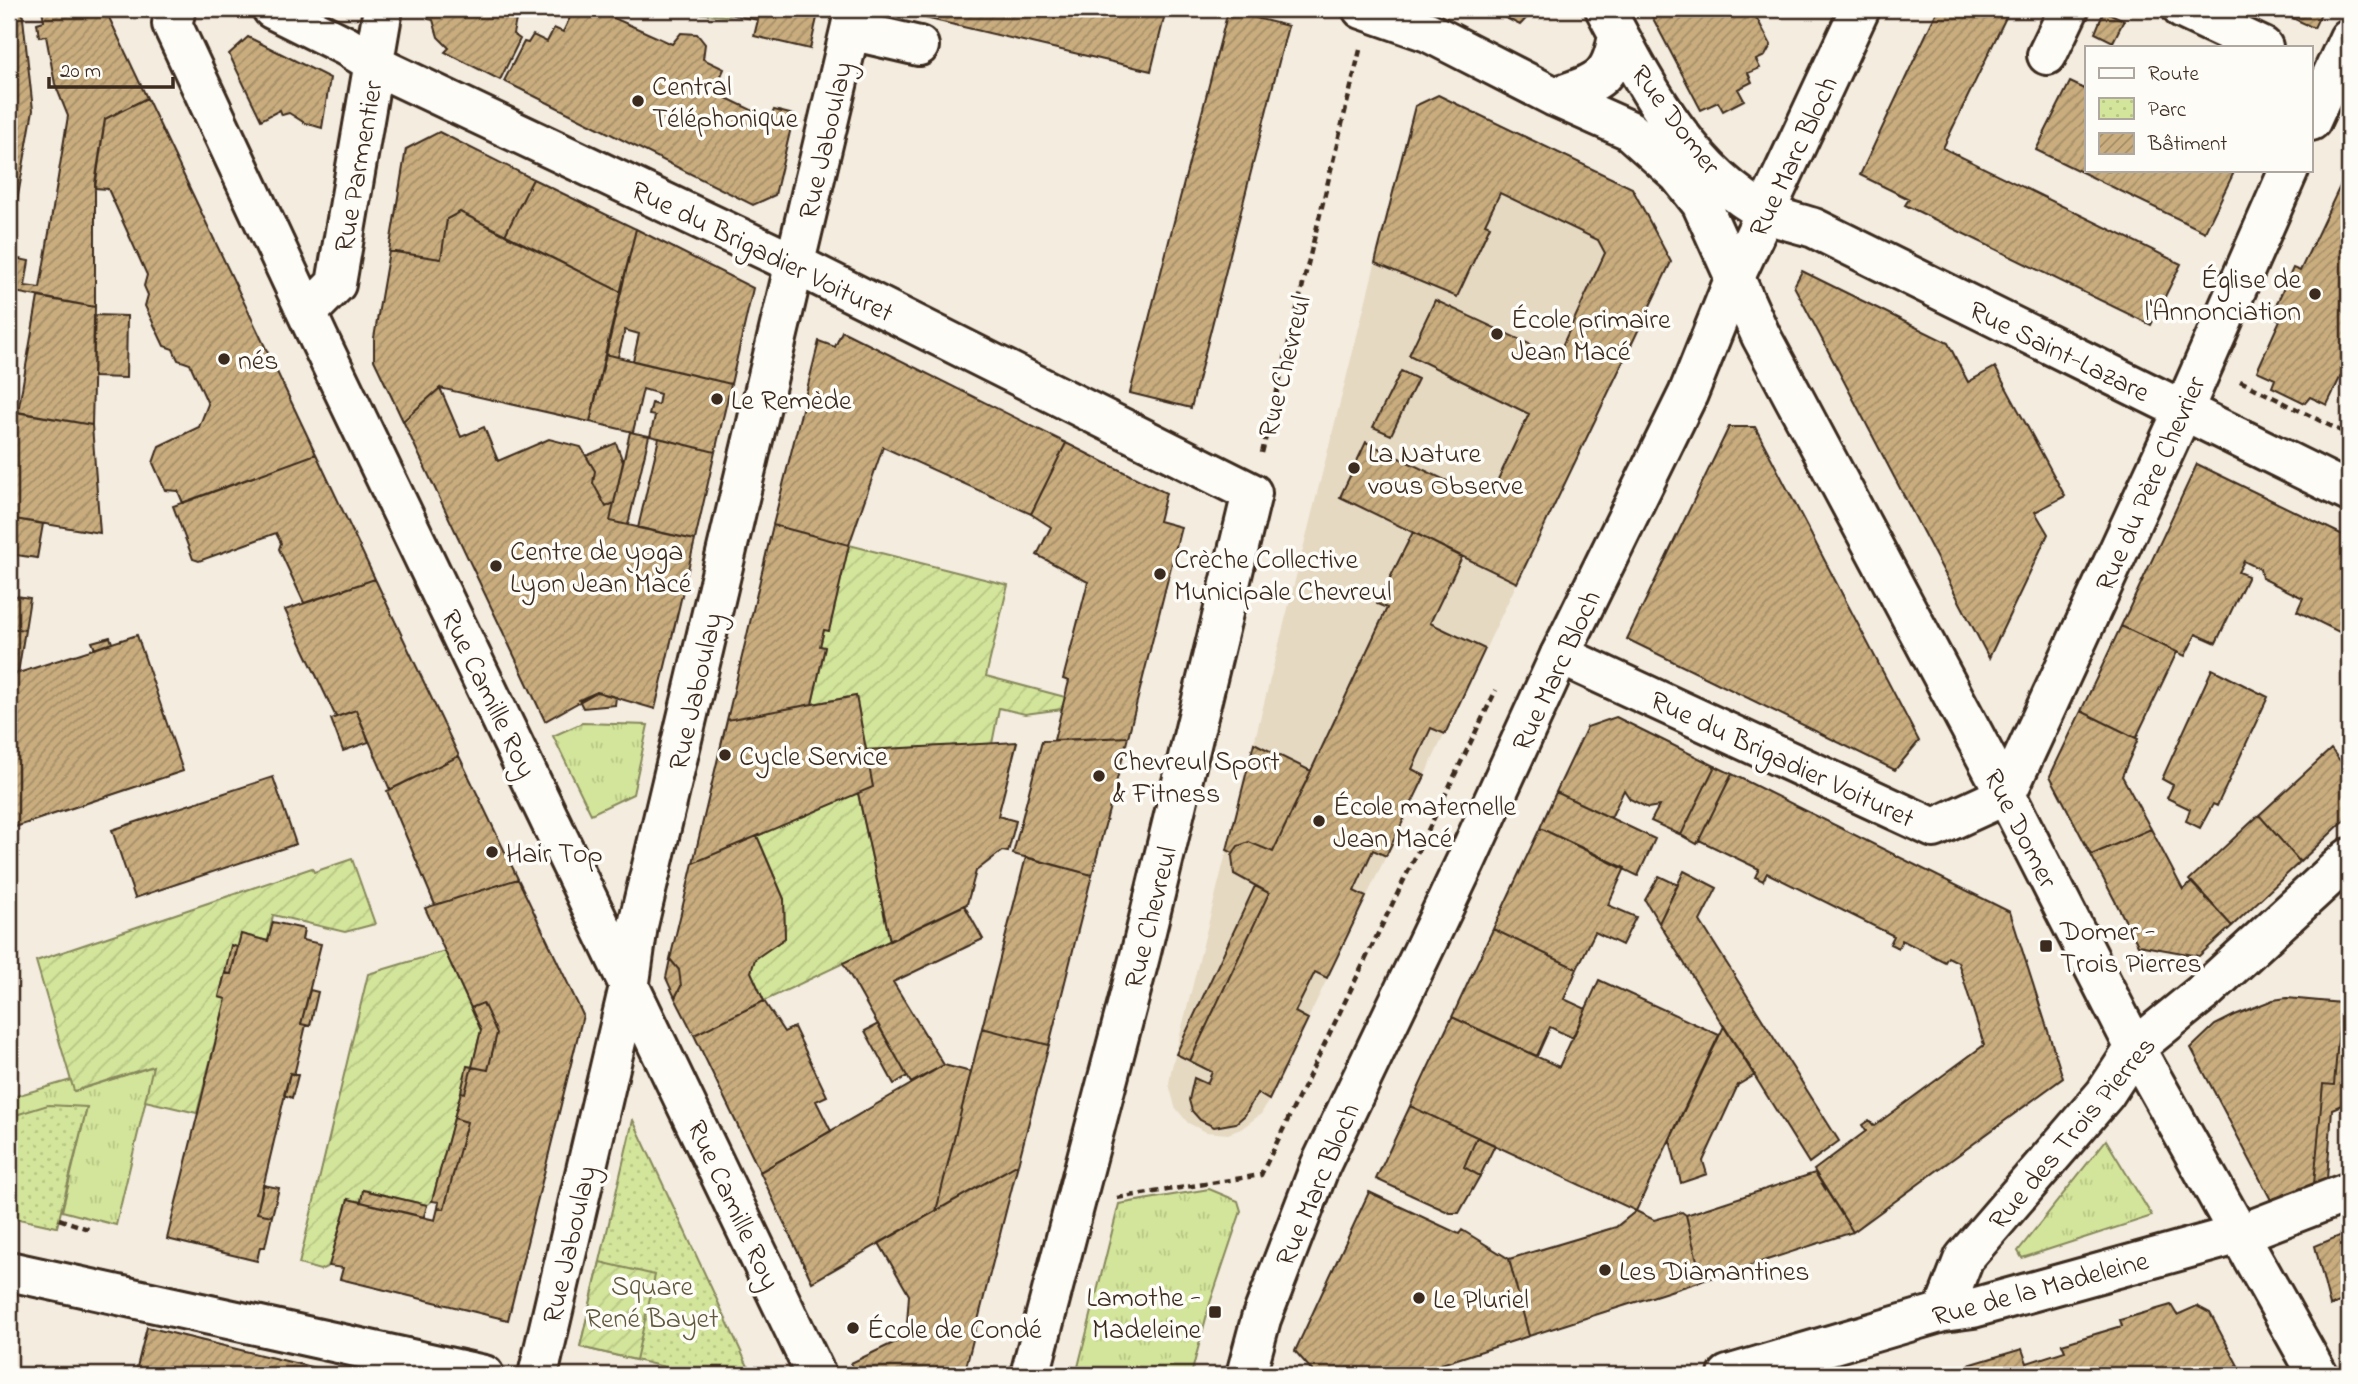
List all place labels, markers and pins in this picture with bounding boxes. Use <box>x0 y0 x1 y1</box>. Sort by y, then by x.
place label: Central Téléphonique <box>652 68 798 141</box>
marker: Central Téléphonique <box>630 93 646 109</box>
place label: Église de l'Annonciation <box>2145 261 2301 334</box>
marker: Église de l'Annonciation <box>2307 286 2323 302</box>
place label: École primaire Jean Macé <box>1511 301 1671 374</box>
marker: École primaire Jean Macé <box>1489 326 1505 342</box>
place label: nés <box>238 342 279 383</box>
marker: nés <box>216 351 232 367</box>
place label: Le Remède <box>731 382 852 423</box>
marker: Le Remède <box>709 391 725 407</box>
place label: La Nature vous Observe <box>1368 435 1524 508</box>
marker: La Nature vous Observe <box>1346 460 1362 476</box>
place label: Centre de yoga Lyon Jean Macé <box>510 533 692 606</box>
place label: Crèche Collective Municipale Chevreul <box>1174 541 1392 614</box>
marker: Centre de yoga Lyon Jean Macé <box>488 558 504 574</box>
marker: Crèche Collective Municipale Chevreul <box>1152 566 1168 582</box>
place label: Cycle Service <box>739 738 888 779</box>
place label: Chevreul Sport & Fitness <box>1113 743 1280 816</box>
marker: Cycle Service <box>717 747 733 763</box>
marker: Chevreul Sport & Fitness <box>1091 768 1107 784</box>
place label: École maternelle Jean Macé <box>1333 788 1517 861</box>
marker: École maternelle Jean Macé <box>1311 813 1327 829</box>
place label: Hair Top <box>506 835 603 876</box>
marker: Hair Top <box>484 844 500 860</box>
place label: Domer - Trois Pierres <box>2059 913 2202 986</box>
marker: Domer - Trois Pierres <box>2038 938 2054 954</box>
place label: Les Diamantines <box>1619 1253 1810 1294</box>
marker: Les Diamantines <box>1597 1262 1613 1278</box>
place label: Lamothe - Madeleine <box>1086 1279 1201 1352</box>
place label: Le Pluriel <box>1433 1281 1529 1322</box>
marker: Le Pluriel <box>1411 1290 1427 1306</box>
marker: Lamothe - Madeleine <box>1207 1304 1223 1320</box>
place label: École de Condé <box>867 1311 1042 1352</box>
marker: École de Condé <box>845 1320 861 1336</box>

